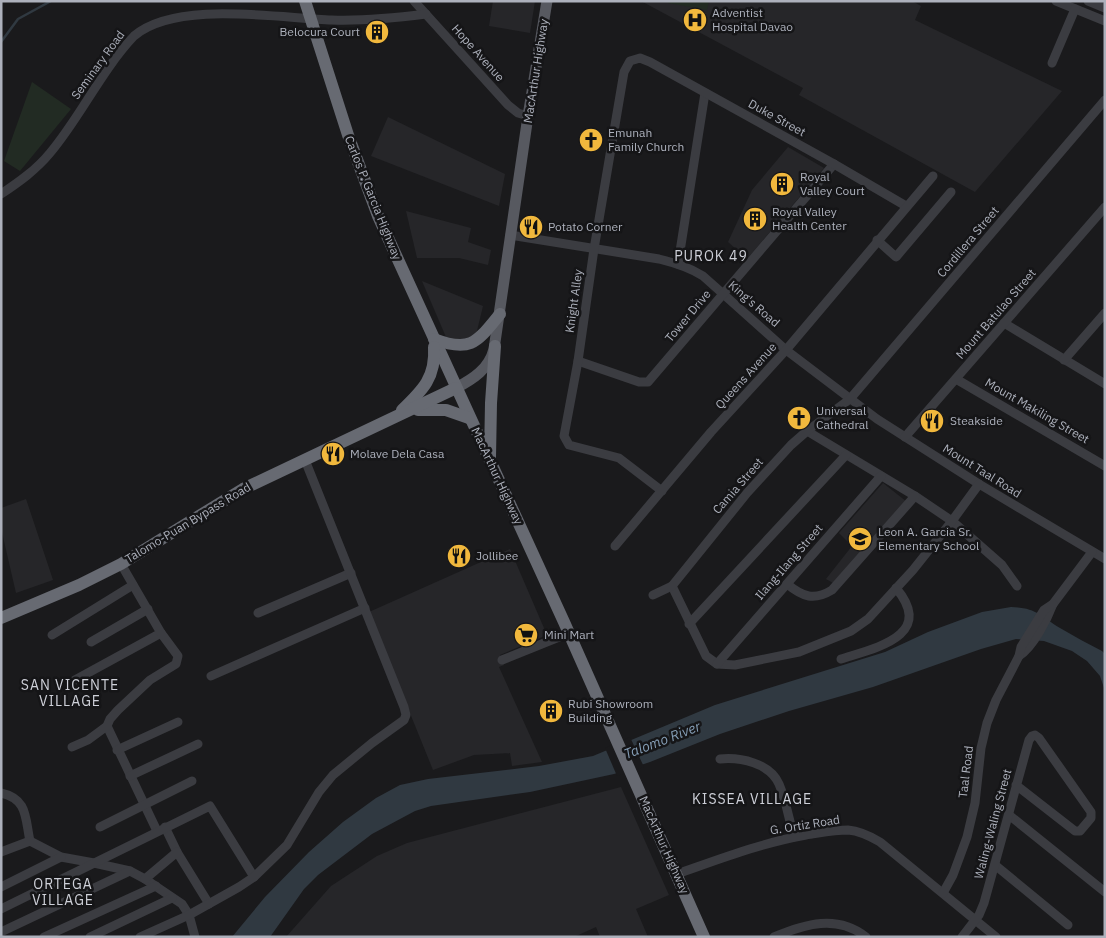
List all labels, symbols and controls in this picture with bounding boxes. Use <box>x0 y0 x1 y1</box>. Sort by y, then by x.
place label: Adventist Hospital Davao <box>712 5 793 34</box>
hospital icon: Adventist Hospital Davao <box>682 7 708 33</box>
street label: MacArthur Highway <box>520 18 551 124</box>
building icon: Belocura Court <box>364 19 390 45</box>
street label: Hope Avenue <box>449 21 508 85</box>
place label: Belocura Court <box>279 24 360 39</box>
street label: Seminary Road <box>68 27 128 102</box>
street label: Duke Street <box>746 96 809 139</box>
place label: Emunah Family Church <box>608 125 684 154</box>
church icon: Emunah Family Church <box>578 127 604 153</box>
street label: Carlos P. Garcia Highway <box>342 134 405 262</box>
place label: Royal Valley Court <box>800 169 865 198</box>
building icon: Royal Valley Court <box>769 171 795 197</box>
street label: Cordillera Street <box>934 203 1002 280</box>
place label: Royal Valley Health Center <box>772 204 847 233</box>
building icon: Royal Valley Health Center <box>742 206 768 232</box>
restaurant icon: Potato Corner <box>518 214 544 240</box>
place label: Potato Corner <box>548 219 623 234</box>
district label: PUROK 49 <box>674 247 748 265</box>
street label: Mount Batulao Street <box>952 266 1039 362</box>
street label: Knight Alley <box>562 268 585 334</box>
street label: King's Road <box>726 277 783 330</box>
street label: Tower Drive <box>661 286 714 345</box>
street label: Queens Avenue <box>712 339 780 412</box>
street label: Mount Makiling Street <box>982 375 1092 447</box>
place label: Universal Cathedral <box>816 403 868 432</box>
church icon: Universal Cathedral <box>786 405 812 431</box>
restaurant icon: Steakside <box>919 408 945 434</box>
place label: Steakside <box>950 413 1003 428</box>
street label: MacArthur Highway <box>468 425 527 527</box>
street label: Mount Taal Road <box>940 440 1024 501</box>
restaurant icon: Molave Dela Casa <box>320 441 346 467</box>
place label: Molave Dela Casa <box>350 446 445 461</box>
street label: Camia Street <box>709 455 766 517</box>
street label: Talomo-Puan Bypass Road <box>122 479 253 566</box>
street label: Ilang-Ilang Street <box>752 521 826 603</box>
place label: Leon A. Garcia Sr. Elementary School <box>878 524 979 553</box>
school or university icon: Leon A. Garcia Sr. Elementary School <box>847 526 873 552</box>
restaurant icon: Jollibee <box>446 543 472 569</box>
place label: Jollibee <box>476 548 519 563</box>
supermarket icon: Mini Mart <box>513 622 539 648</box>
place label: Mini Mart <box>544 627 594 642</box>
district label: SAN VICENTE VILLAGE <box>21 676 119 710</box>
place label: Rubi Showroom Building <box>568 696 653 725</box>
building icon: Rubi Showroom Building <box>538 698 564 724</box>
water label: Talomo River <box>621 717 704 763</box>
street label: Taal Road <box>955 745 976 799</box>
street label: Waling-Waling Street <box>971 767 1014 880</box>
district label: KISSEA VILLAGE <box>692 790 812 808</box>
street label: MacArthur Highway <box>636 794 693 896</box>
street label: G. Ortiz Road <box>769 812 841 837</box>
district label: ORTEGA VILLAGE <box>32 875 94 909</box>

